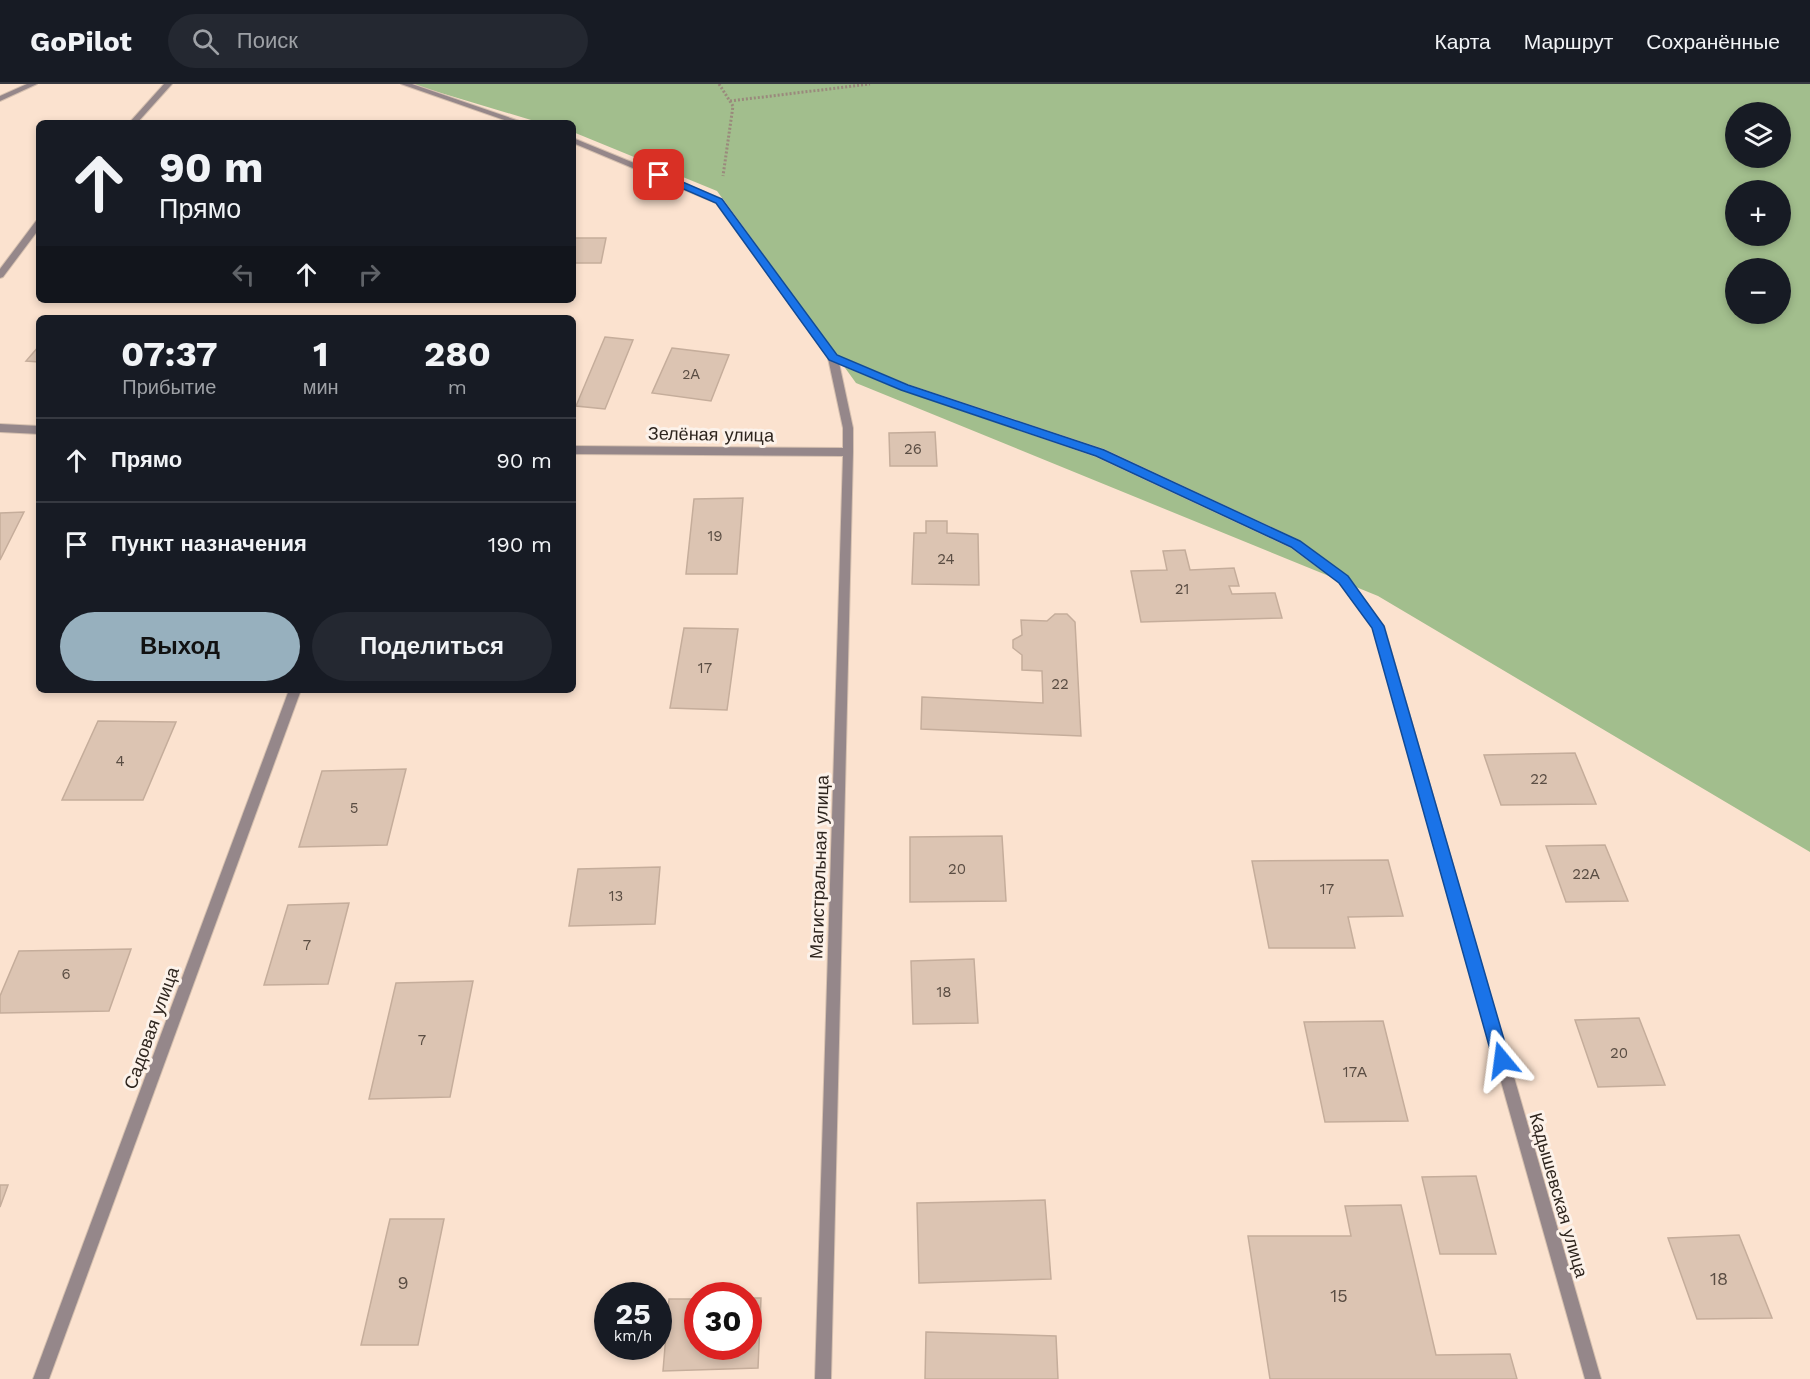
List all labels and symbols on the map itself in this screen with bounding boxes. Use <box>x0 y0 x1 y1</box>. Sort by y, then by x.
pin <box>633 149 684 200</box>
house number: 2А <box>682 366 700 382</box>
street label: Зелёная улица <box>648 422 775 446</box>
house number: 26 <box>904 440 922 458</box>
house number: 19 <box>707 527 723 545</box>
house number: 24 <box>937 550 955 568</box>
house number: 21 <box>1175 580 1189 598</box>
house number: 17 <box>698 659 712 677</box>
house number: 22 <box>1051 675 1069 693</box>
house number: 4 <box>115 752 125 770</box>
house number: 22 <box>1530 770 1548 788</box>
street label: Магистральная улица <box>805 774 833 959</box>
house number: 5 <box>350 799 358 817</box>
house number: 20 <box>948 860 966 878</box>
house number: 22А <box>1572 865 1600 883</box>
house number: 17 <box>1320 880 1334 898</box>
house number: 13 <box>609 887 623 905</box>
house number: 7 <box>303 936 311 954</box>
street label: Садовая улица <box>119 963 183 1092</box>
house number: 6 <box>61 965 71 983</box>
house number: 18 <box>936 983 952 1001</box>
position arrow <box>1470 1028 1534 1092</box>
house number: 7 <box>418 1031 426 1049</box>
house number: 20 <box>1610 1044 1628 1062</box>
house number: 17А <box>1343 1063 1367 1081</box>
street label: Кадышевская улица <box>1525 1110 1593 1281</box>
house number: 18 <box>1710 1268 1728 1289</box>
house number: 9 <box>397 1272 409 1293</box>
speed limit sign: 30 <box>684 1282 762 1360</box>
house number: 15 <box>1330 1285 1348 1306</box>

